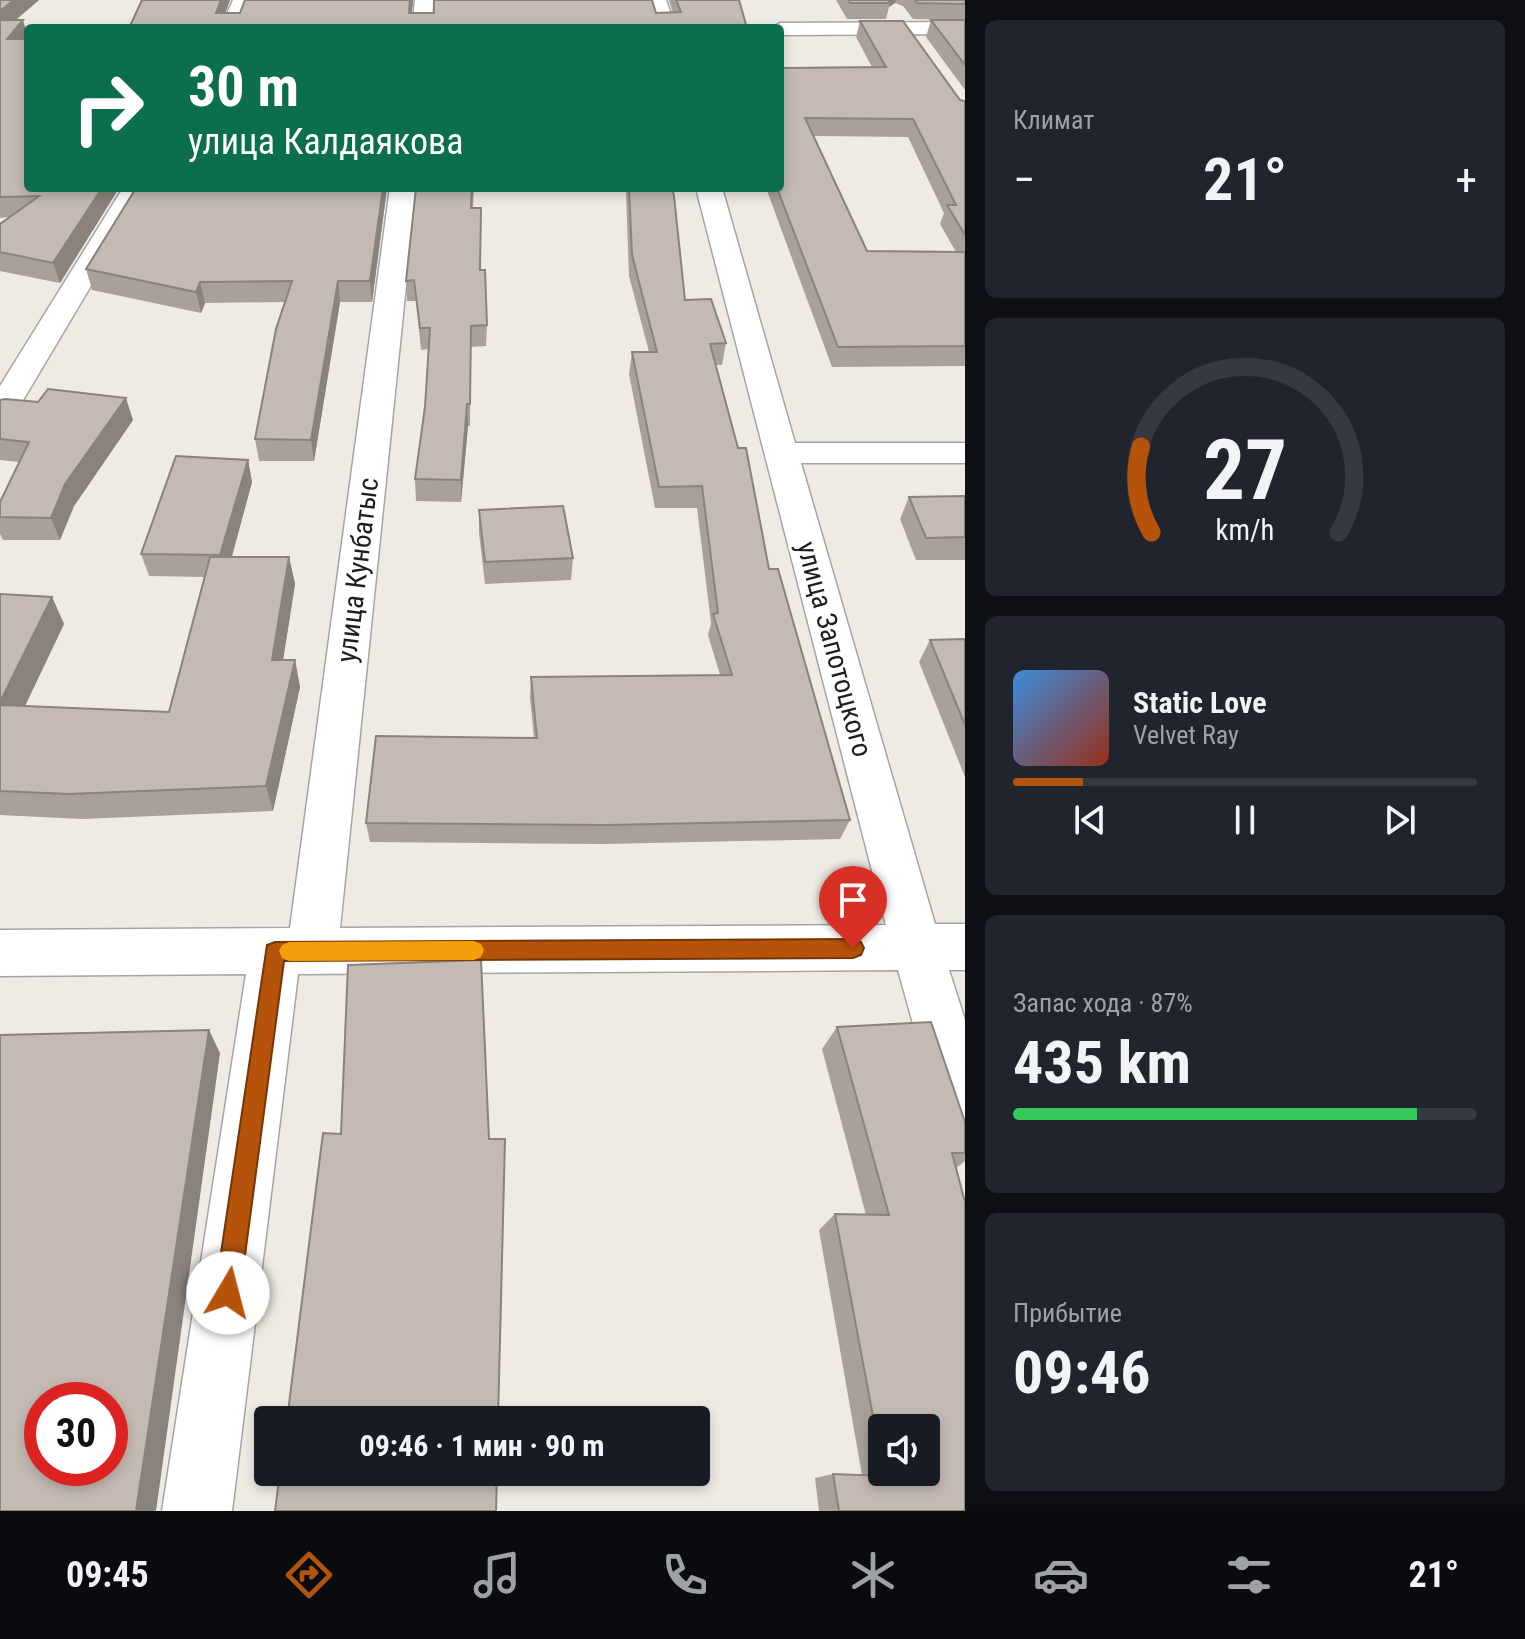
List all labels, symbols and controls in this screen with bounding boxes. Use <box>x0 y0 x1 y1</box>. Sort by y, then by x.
text: 30 m <box>188 54 299 120</box>
icon: right <box>56 56 160 160</box>
text: Климат <box>1013 105 1094 135</box>
text: улица Калдаякова <box>188 121 463 163</box>
text: 21° <box>1203 144 1287 215</box>
text: − <box>1013 154 1035 206</box>
text: + <box>1455 154 1477 206</box>
text: 27 <box>1203 422 1287 519</box>
street label: улица Кунбатыс <box>330 476 385 664</box>
text: km/h <box>1216 513 1274 547</box>
street label: улица Запотоцкого <box>790 538 879 760</box>
text: Static Love <box>1133 685 1267 720</box>
text: Velvet Ray <box>1133 720 1239 750</box>
icon: previous <box>1068 798 1112 842</box>
icon: pause <box>1223 798 1267 842</box>
icon: next <box>1378 798 1422 842</box>
pin <box>819 866 887 948</box>
icon: arrive <box>831 878 875 922</box>
text: Запас хода · 87% <box>1013 988 1193 1018</box>
text: 435 km <box>1013 1027 1191 1098</box>
position arrow <box>186 1251 270 1335</box>
text: Прибытие <box>1013 1298 1122 1328</box>
text: 09:46 <box>1013 1337 1151 1408</box>
speed limit sign: 30 <box>24 1382 128 1486</box>
map controls <box>868 1414 940 1486</box>
button: sound <box>868 1414 940 1486</box>
text: 09:46 · 1 мин · 90 m <box>360 1428 605 1463</box>
icon: directions <box>281 1547 337 1603</box>
icon: music <box>469 1547 525 1603</box>
icon: phone <box>657 1547 713 1603</box>
icon: climate <box>845 1547 901 1603</box>
icon: car <box>1033 1547 1089 1603</box>
icon: filters <box>1221 1547 1277 1603</box>
text: 09:45 <box>66 1554 149 1596</box>
text: 21° <box>1409 1554 1459 1596</box>

